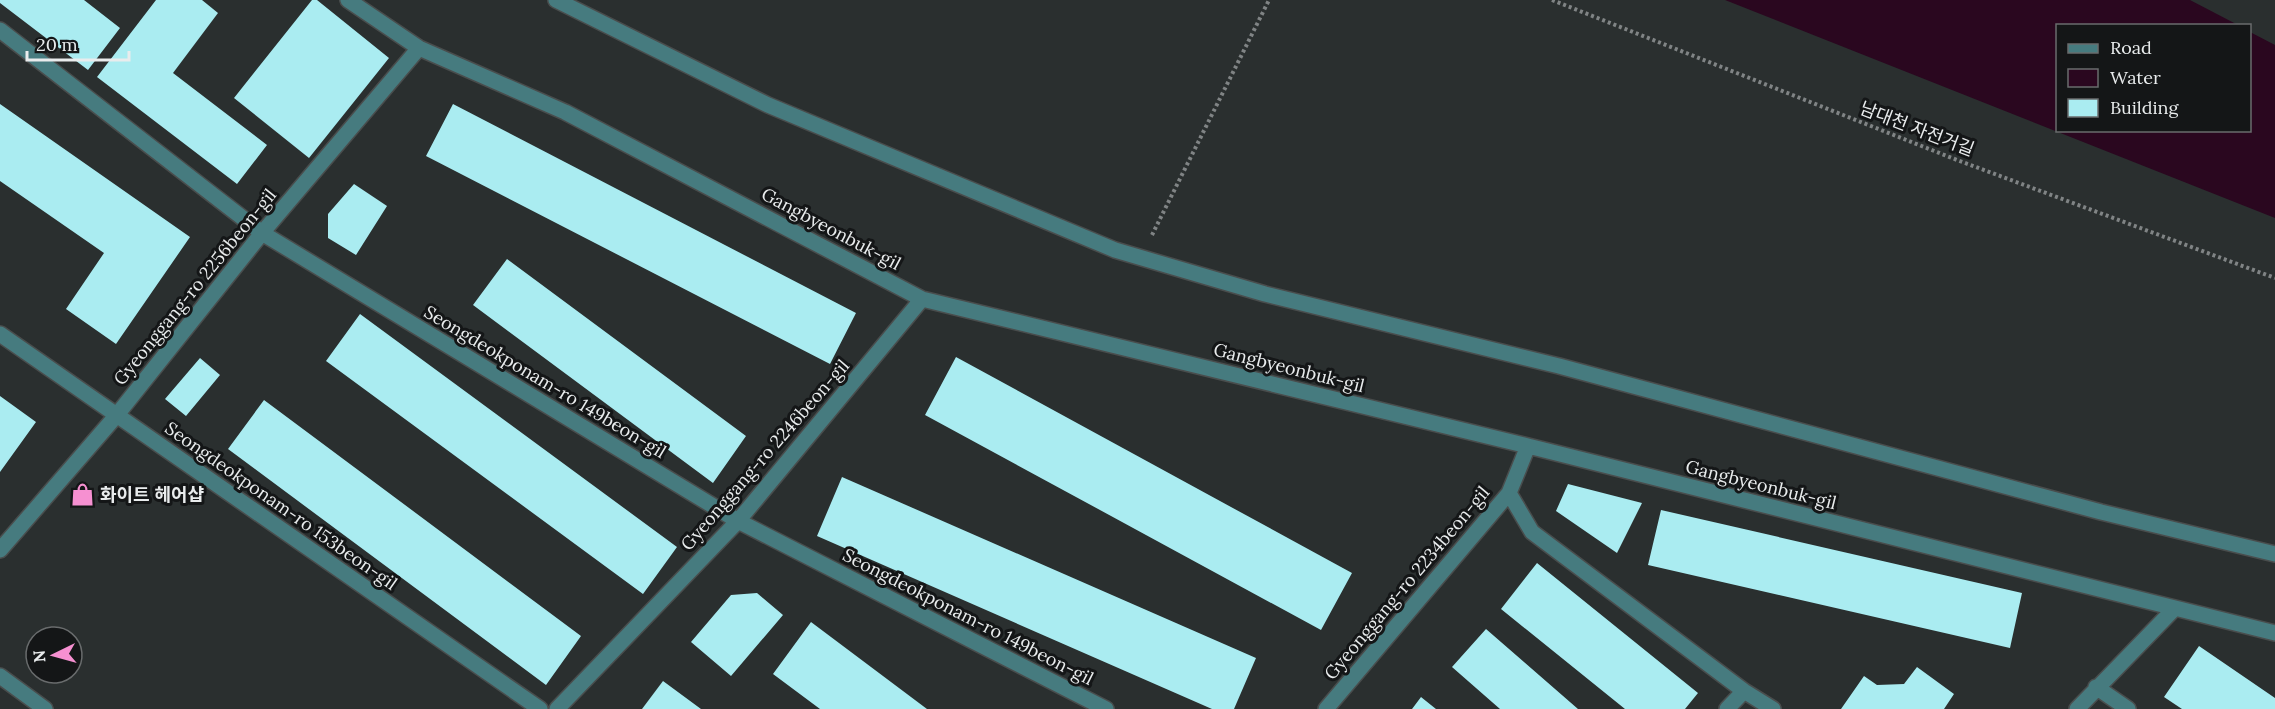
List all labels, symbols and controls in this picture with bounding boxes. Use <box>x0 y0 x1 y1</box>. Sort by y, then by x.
scale bar <box>27 24 129 62</box>
legend <box>2056 24 2251 132</box>
text: 20 m <box>36 33 78 56</box>
text: Road <box>2110 36 2152 59</box>
text: Water <box>2110 66 2161 89</box>
street label: 남대천 자전거길 <box>1857 96 1978 161</box>
text: Building <box>2110 96 2180 119</box>
street label: Gangbyeonbuk-gil <box>758 182 905 275</box>
street label: Gyeonggang-ro 2256beon-gil <box>108 184 281 390</box>
street label: Seongdeokponam-ro 149beon-gil <box>420 300 671 463</box>
street label: Gangbyeonbuk-gil <box>1211 338 1367 397</box>
street label: Gyeonggang-ro 2246beon-gil <box>675 354 854 555</box>
street label: Seongdeokponam-ro 153beon-gil <box>161 416 402 595</box>
street label: Gangbyeonbuk-gil <box>1683 455 1839 514</box>
street label: Gyeonggang-ro 2234beon-gil <box>1319 481 1494 684</box>
shop icon: 화이트 헤어샵 <box>69 482 95 508</box>
place label: 화이트 헤어샵 <box>100 483 205 506</box>
street label: Seongdeokponam-ro 149beon-gil <box>839 543 1098 690</box>
north arrow <box>24 625 84 685</box>
text: N <box>29 649 50 663</box>

